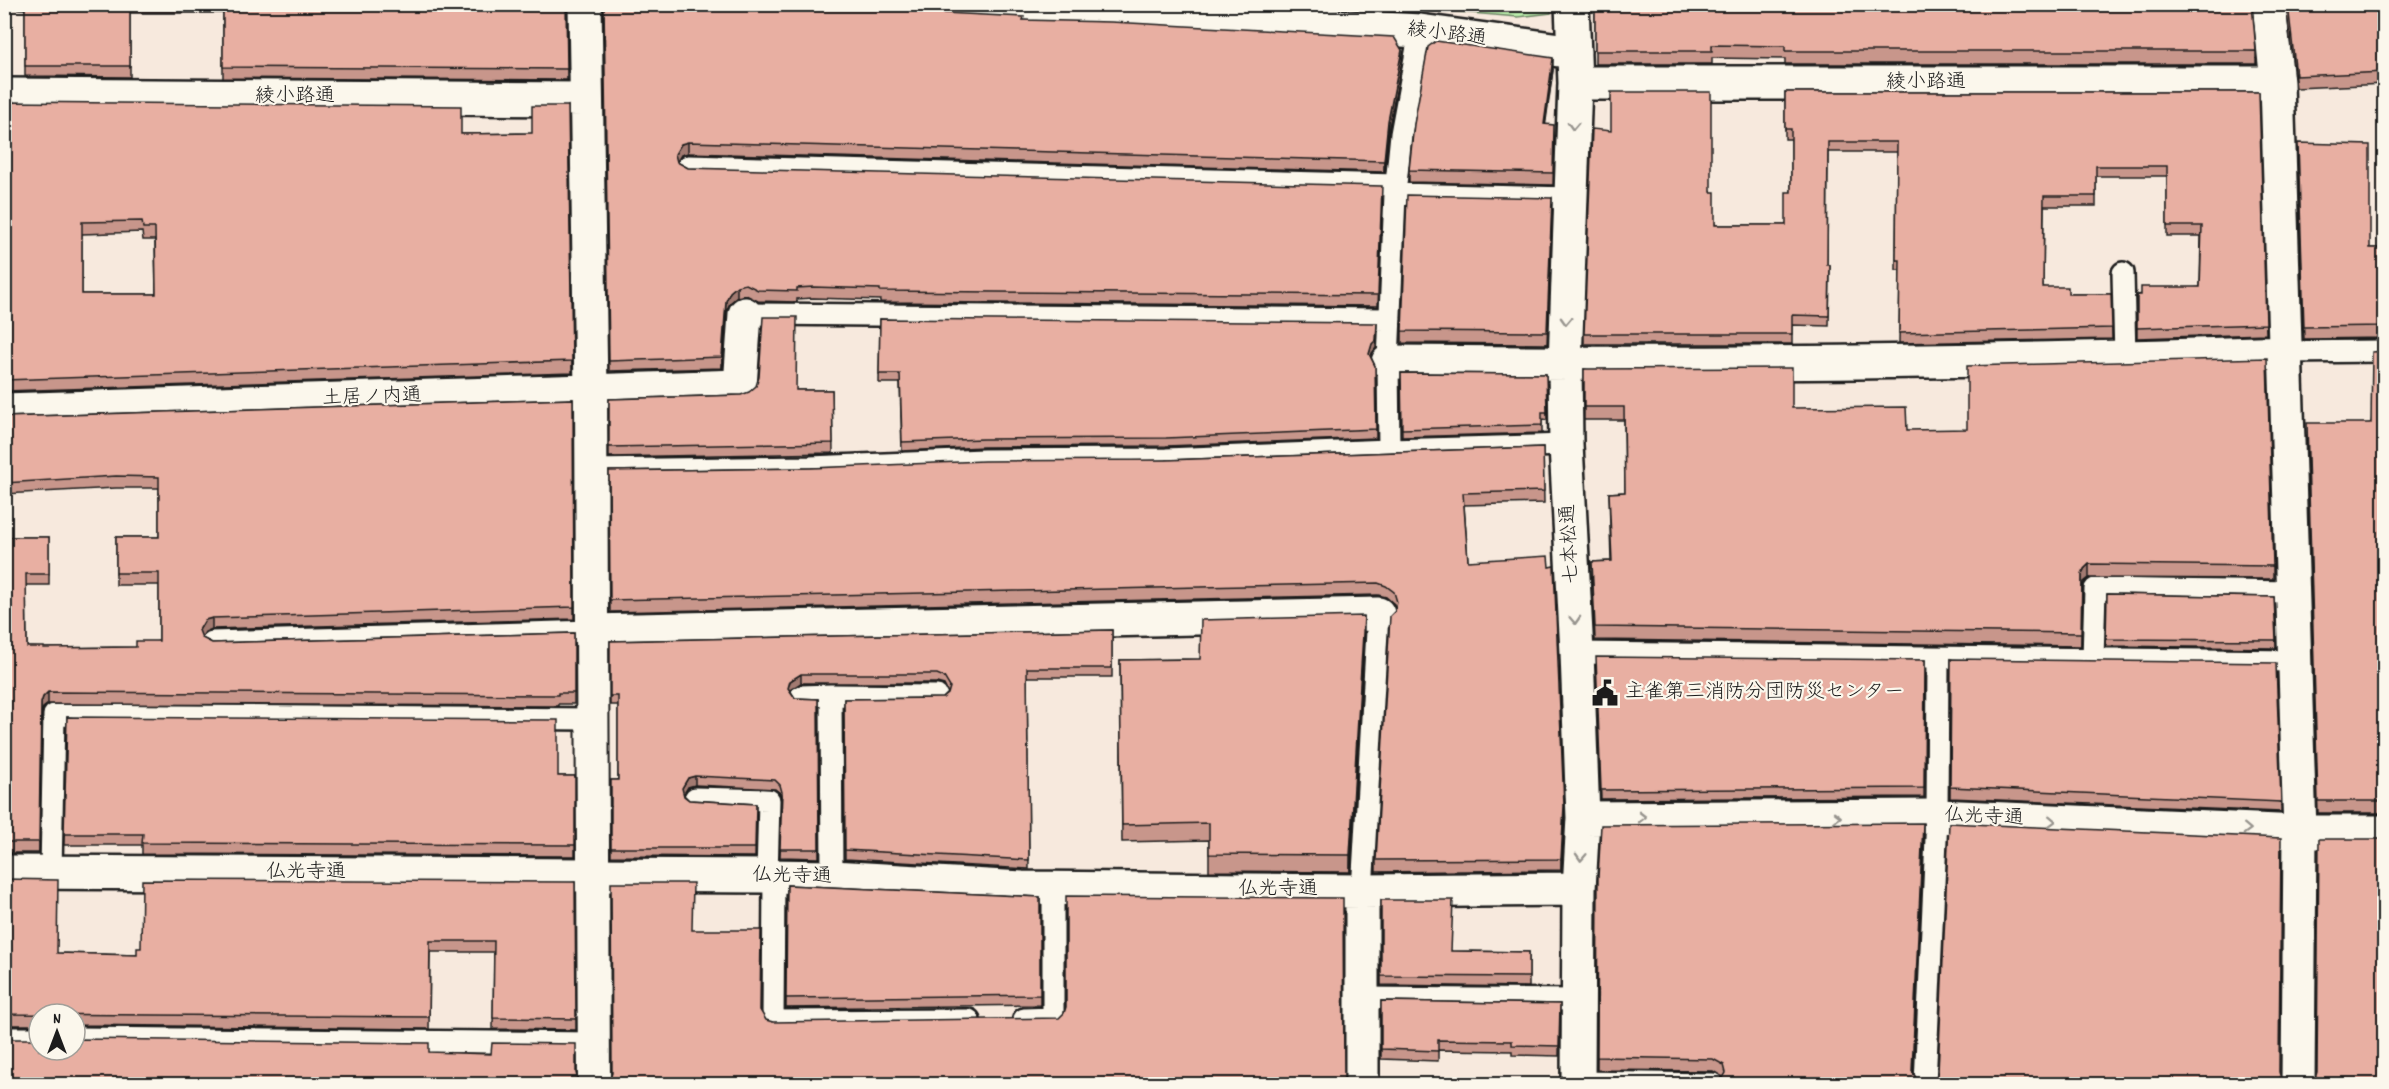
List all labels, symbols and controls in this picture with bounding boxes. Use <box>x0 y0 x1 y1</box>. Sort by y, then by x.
street label: 綾小路通 <box>1406 16 1488 54</box>
street label: 綾小路通 <box>1886 69 1966 97</box>
street label: 綾小路通 <box>255 83 335 111</box>
one-way arrow <box>1567 121 1580 130</box>
one-way arrow <box>1560 316 1572 325</box>
street label: 土居ノ内通 <box>322 382 422 414</box>
street label: 七本松通 <box>1555 503 1587 585</box>
one-way arrow <box>1569 616 1582 625</box>
public building icon: 主雀第三消防分団防災センター <box>1590 678 1620 708</box>
place label: 主雀第三消防分団防災センター <box>1625 679 1904 707</box>
street label: 仏光寺通 <box>1944 803 2024 833</box>
one-way arrow <box>1637 811 1646 823</box>
one-way arrow <box>1832 811 1841 823</box>
one-way arrow <box>2048 815 2057 828</box>
one-way arrow <box>2243 823 2252 836</box>
one-way arrow <box>1575 853 1588 862</box>
street label: 仏光寺通 <box>266 859 346 887</box>
street label: 仏光寺通 <box>752 862 832 892</box>
street label: 仏光寺通 <box>1238 876 1318 904</box>
north arrow <box>27 1002 87 1062</box>
text: N <box>53 1008 61 1031</box>

